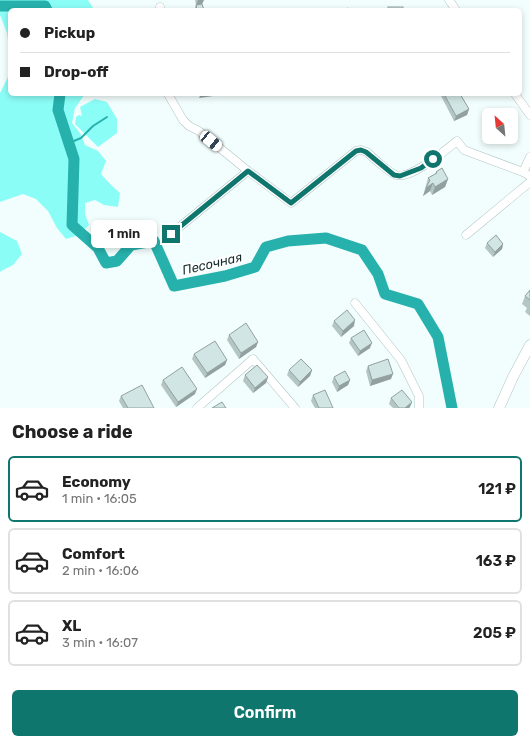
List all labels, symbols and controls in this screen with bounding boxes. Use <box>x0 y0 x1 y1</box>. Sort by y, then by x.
text: Pickup <box>44 24 95 42</box>
text: Drop-off <box>44 63 108 81</box>
north arrow <box>482 108 518 144</box>
map controls <box>482 108 518 144</box>
car <box>198 129 224 153</box>
route start <box>424 150 442 168</box>
callout: 1 min <box>91 220 157 248</box>
route end <box>162 225 180 243</box>
text: 1 min <box>108 226 140 241</box>
water label: Песочная <box>181 249 244 278</box>
text: Choose a ride <box>12 421 133 443</box>
icon: car <box>14 471 50 507</box>
text: Economy <box>62 473 131 491</box>
text: 121 ₽ <box>478 480 516 498</box>
text: 1 min · 16:05 <box>62 491 137 506</box>
icon: car <box>14 543 50 579</box>
text: Comfort <box>62 545 125 563</box>
text: 163 ₽ <box>476 552 516 570</box>
text: 2 min · 16:06 <box>62 563 139 578</box>
icon: car <box>14 615 50 651</box>
text: XL <box>62 617 81 635</box>
text: 205 ₽ <box>473 624 516 642</box>
text: 3 min · 16:07 <box>62 635 138 650</box>
button: Confirm <box>12 690 518 736</box>

